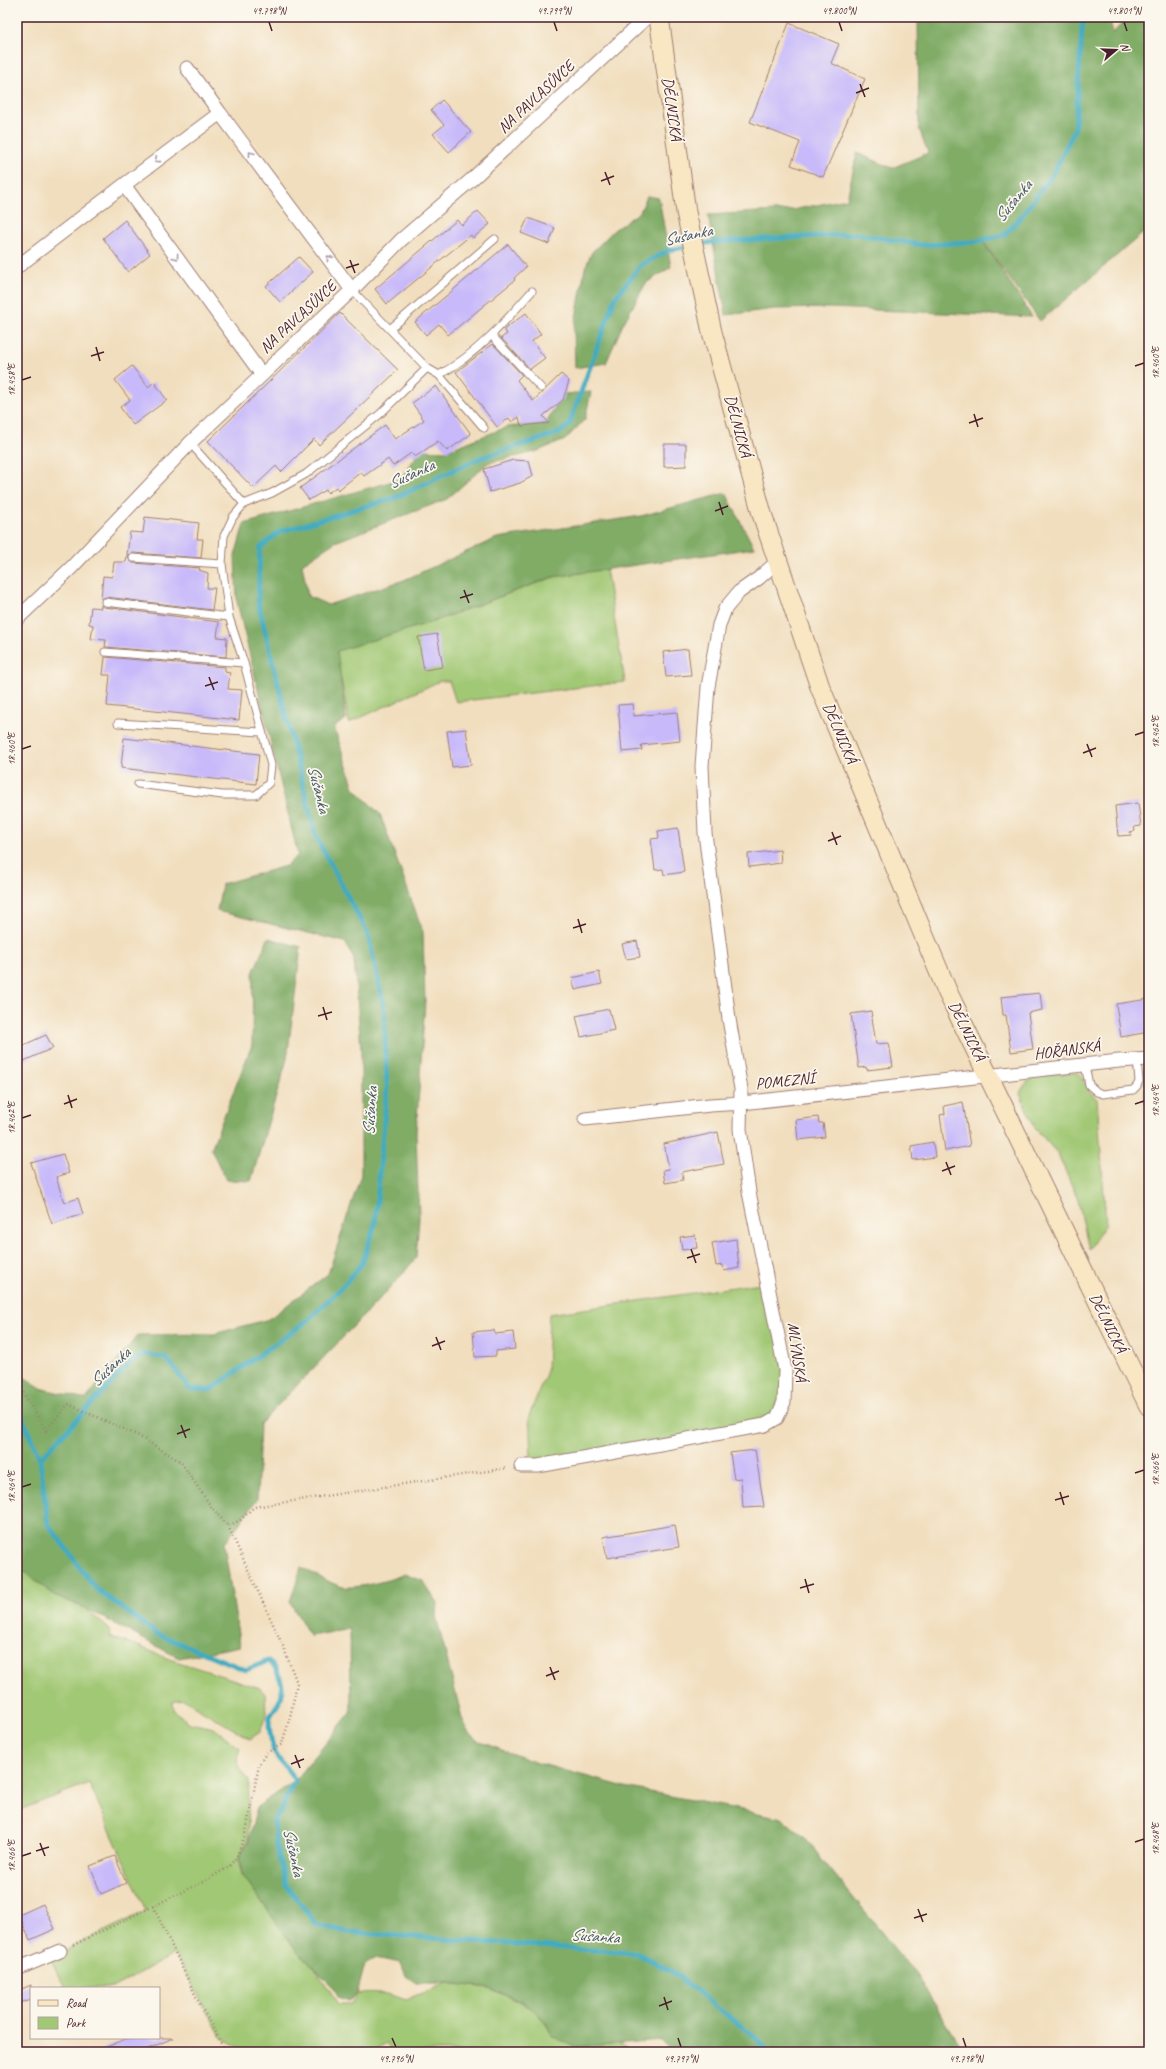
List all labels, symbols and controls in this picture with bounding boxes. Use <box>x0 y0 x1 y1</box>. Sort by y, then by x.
text: 49.798°N <box>252 4 288 17</box>
text: 49.799°N <box>537 4 573 17</box>
text: 49.800°N <box>822 4 858 17</box>
text: 49.801°N <box>1107 4 1143 17</box>
north arrow <box>1096 30 1136 70</box>
text: N <box>1118 41 1134 54</box>
street label: NA PAVLASŮVCE <box>493 55 580 138</box>
street label: DĚLNICKÁ <box>658 76 687 144</box>
one-way arrow <box>249 152 256 159</box>
one-way arrow <box>155 156 162 163</box>
water label: Sušanka <box>989 174 1038 226</box>
water label: Sušanka <box>662 219 716 250</box>
one-way arrow <box>171 252 178 259</box>
one-way arrow <box>327 256 334 263</box>
street label: NA PAVLASŮVCE <box>255 275 342 358</box>
text: 18.460°E <box>1149 345 1162 379</box>
text: 18.458°E <box>5 362 18 396</box>
street label: DĚLNICKÁ <box>720 393 756 461</box>
water label: Sušanka <box>385 454 439 493</box>
street label: DĚLNICKÁ <box>818 700 862 768</box>
text: 18.462°E <box>1149 714 1162 748</box>
text: 18.460°E <box>5 731 18 765</box>
water label: Sušanka <box>303 763 336 817</box>
street label: DĚLNICKÁ <box>944 998 991 1066</box>
street label: HOŘANSKÁ <box>1033 1036 1103 1064</box>
street label: POMEZNÍ <box>754 1068 819 1094</box>
text: 18.464°E <box>1149 1083 1162 1117</box>
water label: Sušanka <box>358 1084 382 1136</box>
text: 18.462°E <box>5 1100 18 1134</box>
street label: DĚLNICKÁ <box>1085 1290 1132 1358</box>
street label: MLÝNSKÁ <box>783 1321 811 1385</box>
water label: Sušanka <box>85 1341 136 1391</box>
text: 18.466°E <box>1149 1452 1162 1486</box>
text: 18.464°E <box>5 1469 18 1503</box>
text: 18.468°E <box>1149 1821 1162 1855</box>
water label: Sušanka <box>279 1826 310 1880</box>
text: 18.466°E <box>5 1838 18 1872</box>
water label: Sušanka <box>570 1924 622 1948</box>
legend <box>30 1987 160 2039</box>
text: Road <box>66 1995 88 2011</box>
text: Park <box>66 2015 87 2031</box>
text: 49.796°N <box>379 2052 415 2065</box>
text: 49.797°N <box>664 2052 700 2065</box>
text: 49.798°N <box>949 2052 985 2065</box>

